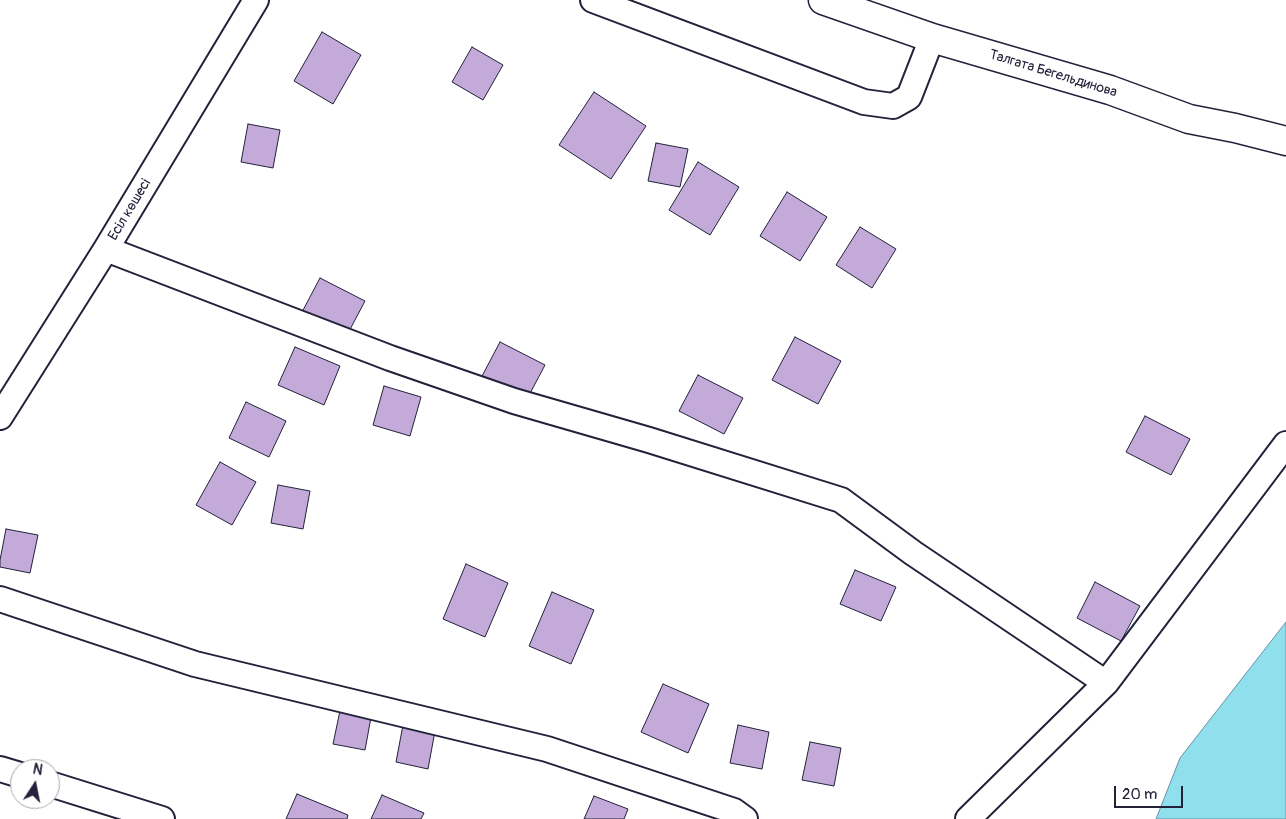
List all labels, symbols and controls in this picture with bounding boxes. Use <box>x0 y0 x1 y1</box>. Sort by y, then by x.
street label: Талгата Бегельдинова <box>987 47 1119 101</box>
street label: Есіл көшесі <box>105 176 155 244</box>
north arrow <box>10 759 60 809</box>
text: N <box>31 761 44 779</box>
scale bar <box>1116 776 1185 808</box>
text: 20 m <box>1122 785 1157 804</box>

